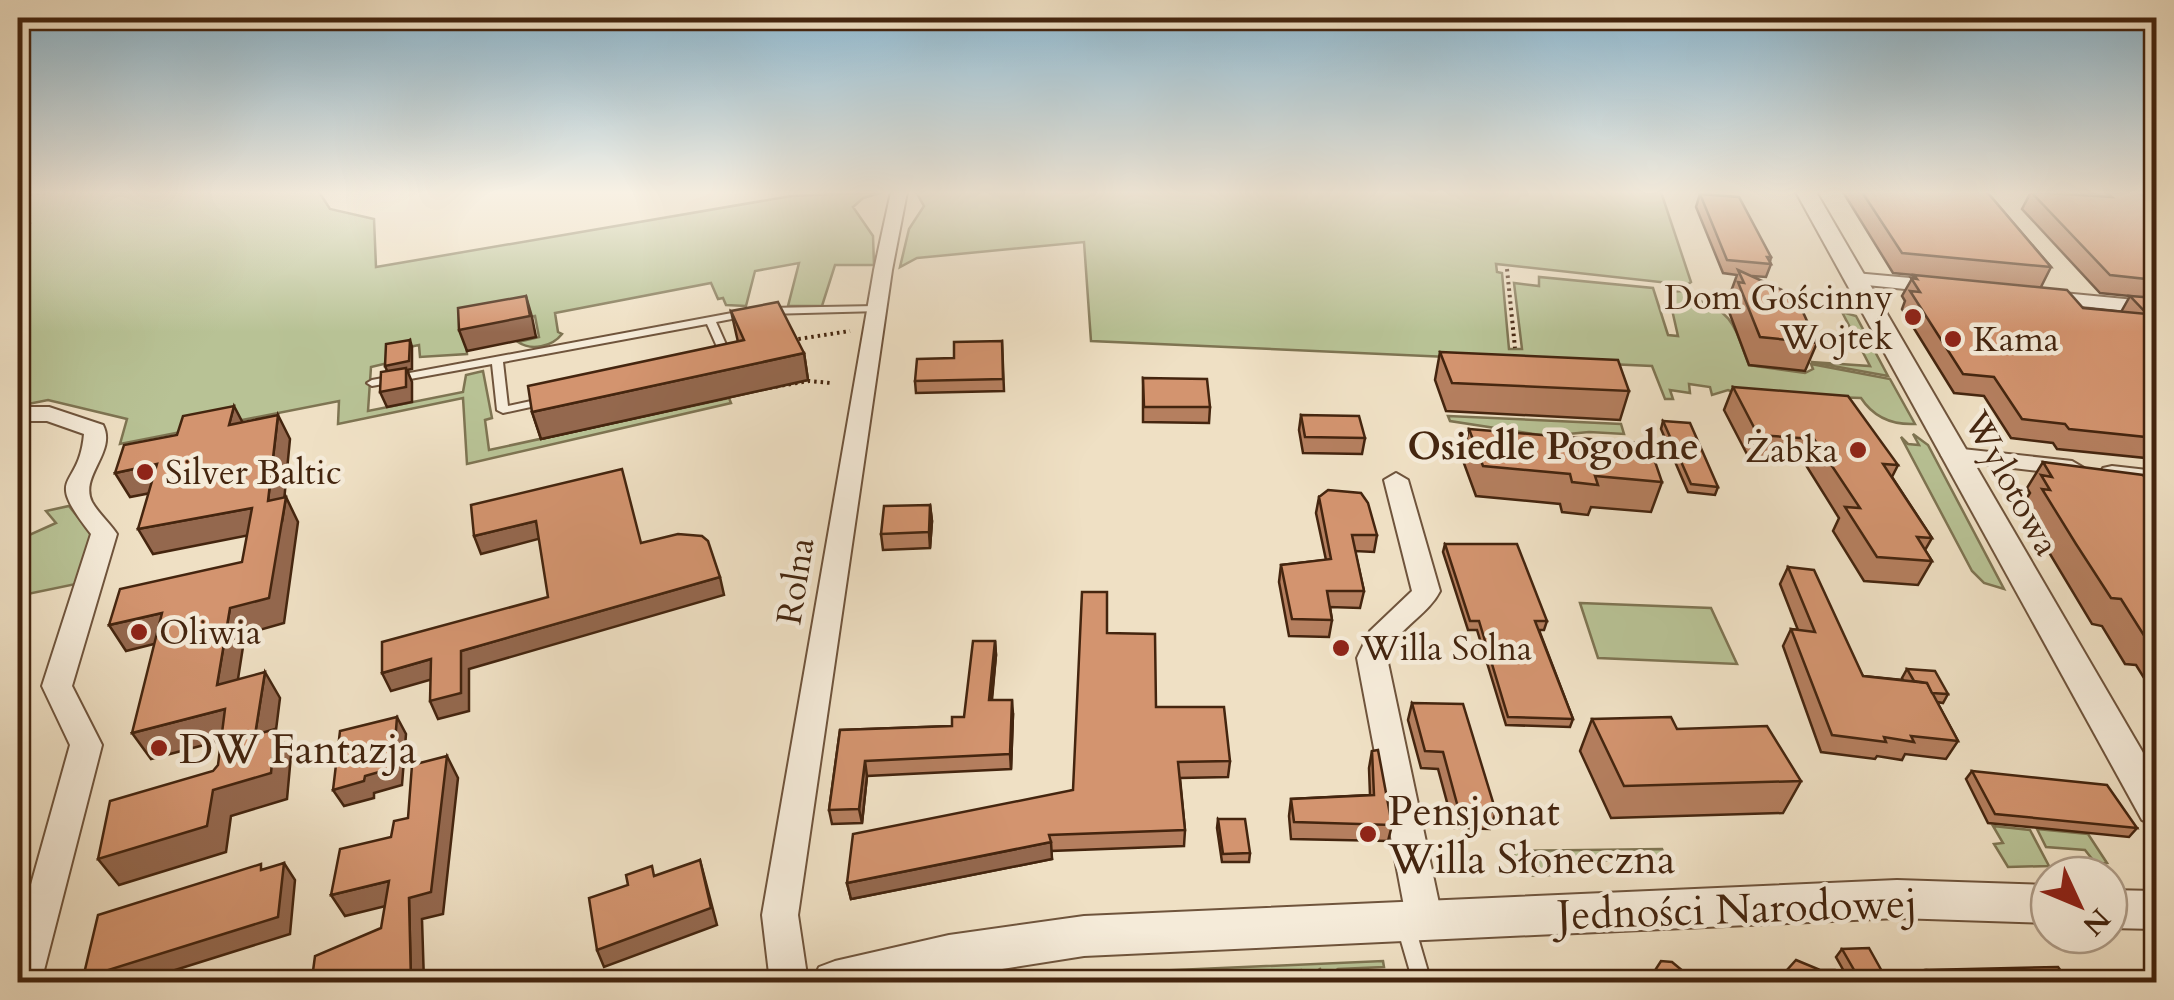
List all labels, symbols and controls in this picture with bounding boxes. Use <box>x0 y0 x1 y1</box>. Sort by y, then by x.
place label: Dom Gościnny Wojtek <box>1664 274 1894 362</box>
marker: Dom Gościnny Wojtek <box>1902 306 1924 328</box>
place label: Kama <box>1973 316 2059 364</box>
marker: Kama <box>1942 328 1964 350</box>
street label: Wylotowa <box>1951 402 2070 564</box>
district label: Osiedle Pogodne <box>1407 421 1699 473</box>
place label: Żabka <box>1745 427 1838 475</box>
marker: Żabka <box>1847 439 1869 461</box>
place label: Silver Baltic <box>165 449 342 497</box>
marker: Silver Baltic <box>134 461 156 483</box>
street label: Rolna <box>765 534 827 628</box>
place label: Oliwia <box>159 609 261 657</box>
marker: Oliwia <box>128 621 150 643</box>
place label: Willa Solna <box>1360 625 1532 673</box>
marker: Willa Solna <box>1330 637 1352 659</box>
place label: DW Fantazja <box>179 721 417 778</box>
marker: DW Fantazja <box>148 737 170 759</box>
place label: Pensjonat Willa Słoneczna <box>1387 783 1675 888</box>
marker: Pensjonat Willa Słoneczna <box>1357 823 1379 845</box>
north arrow <box>2029 855 2129 955</box>
street label: Jedności Narodowej <box>1550 875 1918 944</box>
text: N <box>2074 900 2118 944</box>

